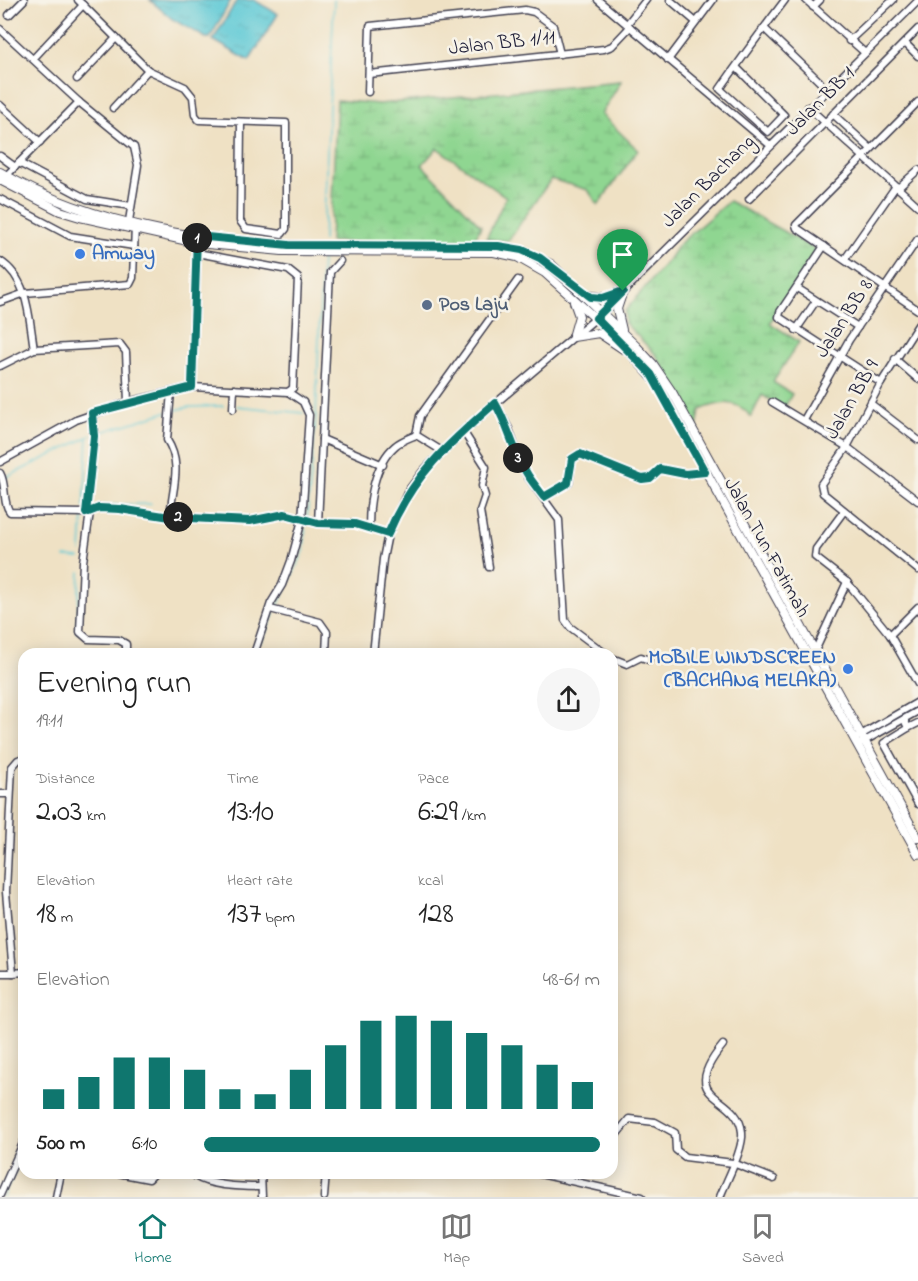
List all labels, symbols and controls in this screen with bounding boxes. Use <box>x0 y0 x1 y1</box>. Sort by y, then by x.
street label: Jalan BB 1/11 <box>447 24 557 64</box>
street label: Jalan BB 1 <box>780 61 862 143</box>
street label: Jalan Bachang <box>656 129 763 236</box>
pin: 1 <box>182 223 212 253</box>
text: 1 <box>194 226 200 250</box>
pin <box>597 229 648 291</box>
icon: arrive <box>606 238 639 271</box>
place label: Amway <box>92 240 155 270</box>
marker: Amway <box>73 247 87 261</box>
street label: Jalan BB 8 <box>809 274 881 364</box>
place label: Pos Laju <box>439 291 509 320</box>
marker: Pos Laju <box>420 298 434 312</box>
street label: Jalan BB 9 <box>819 355 887 445</box>
pin: 3 <box>503 443 533 473</box>
text: 3 <box>515 446 521 470</box>
street label: Jalan Tun Fatimah <box>716 473 816 623</box>
pin: 2 <box>163 502 193 532</box>
text: 2 <box>174 505 182 529</box>
place label: MOBILE WINDSCREEN (BACHANG MELAKA) <box>648 644 836 696</box>
text: Evening run <box>36 660 191 708</box>
marker: MOBILE WINDSCREEN (BACHANG MELAKA) <box>841 662 855 676</box>
button: share <box>537 668 600 731</box>
text: 19:11 <box>36 707 63 736</box>
text: Distance <box>36 767 95 791</box>
text: Time <box>227 767 259 791</box>
text: Pace <box>418 767 449 791</box>
text: 2.03 <box>36 791 82 835</box>
text: 13:10 <box>227 791 274 835</box>
text: 6:29 <box>418 791 458 835</box>
text: km <box>82 804 106 828</box>
text: /km <box>458 804 486 828</box>
text: Elevation <box>36 869 95 893</box>
text: Heart rate <box>227 869 293 893</box>
text: kcal <box>418 869 443 893</box>
text: 18 <box>36 893 57 937</box>
text: 137 <box>227 893 261 937</box>
text: 128 <box>418 893 454 937</box>
text: m <box>57 906 73 930</box>
text: bpm <box>261 906 295 930</box>
text: Elevation <box>36 966 110 995</box>
text: 48–61 m <box>543 966 600 995</box>
text: 500 m <box>36 1130 85 1159</box>
text: 6:10 <box>132 1130 158 1159</box>
tab: Home <box>134 1210 172 1270</box>
tab: Map <box>440 1210 473 1270</box>
tab: Saved <box>742 1210 784 1270</box>

